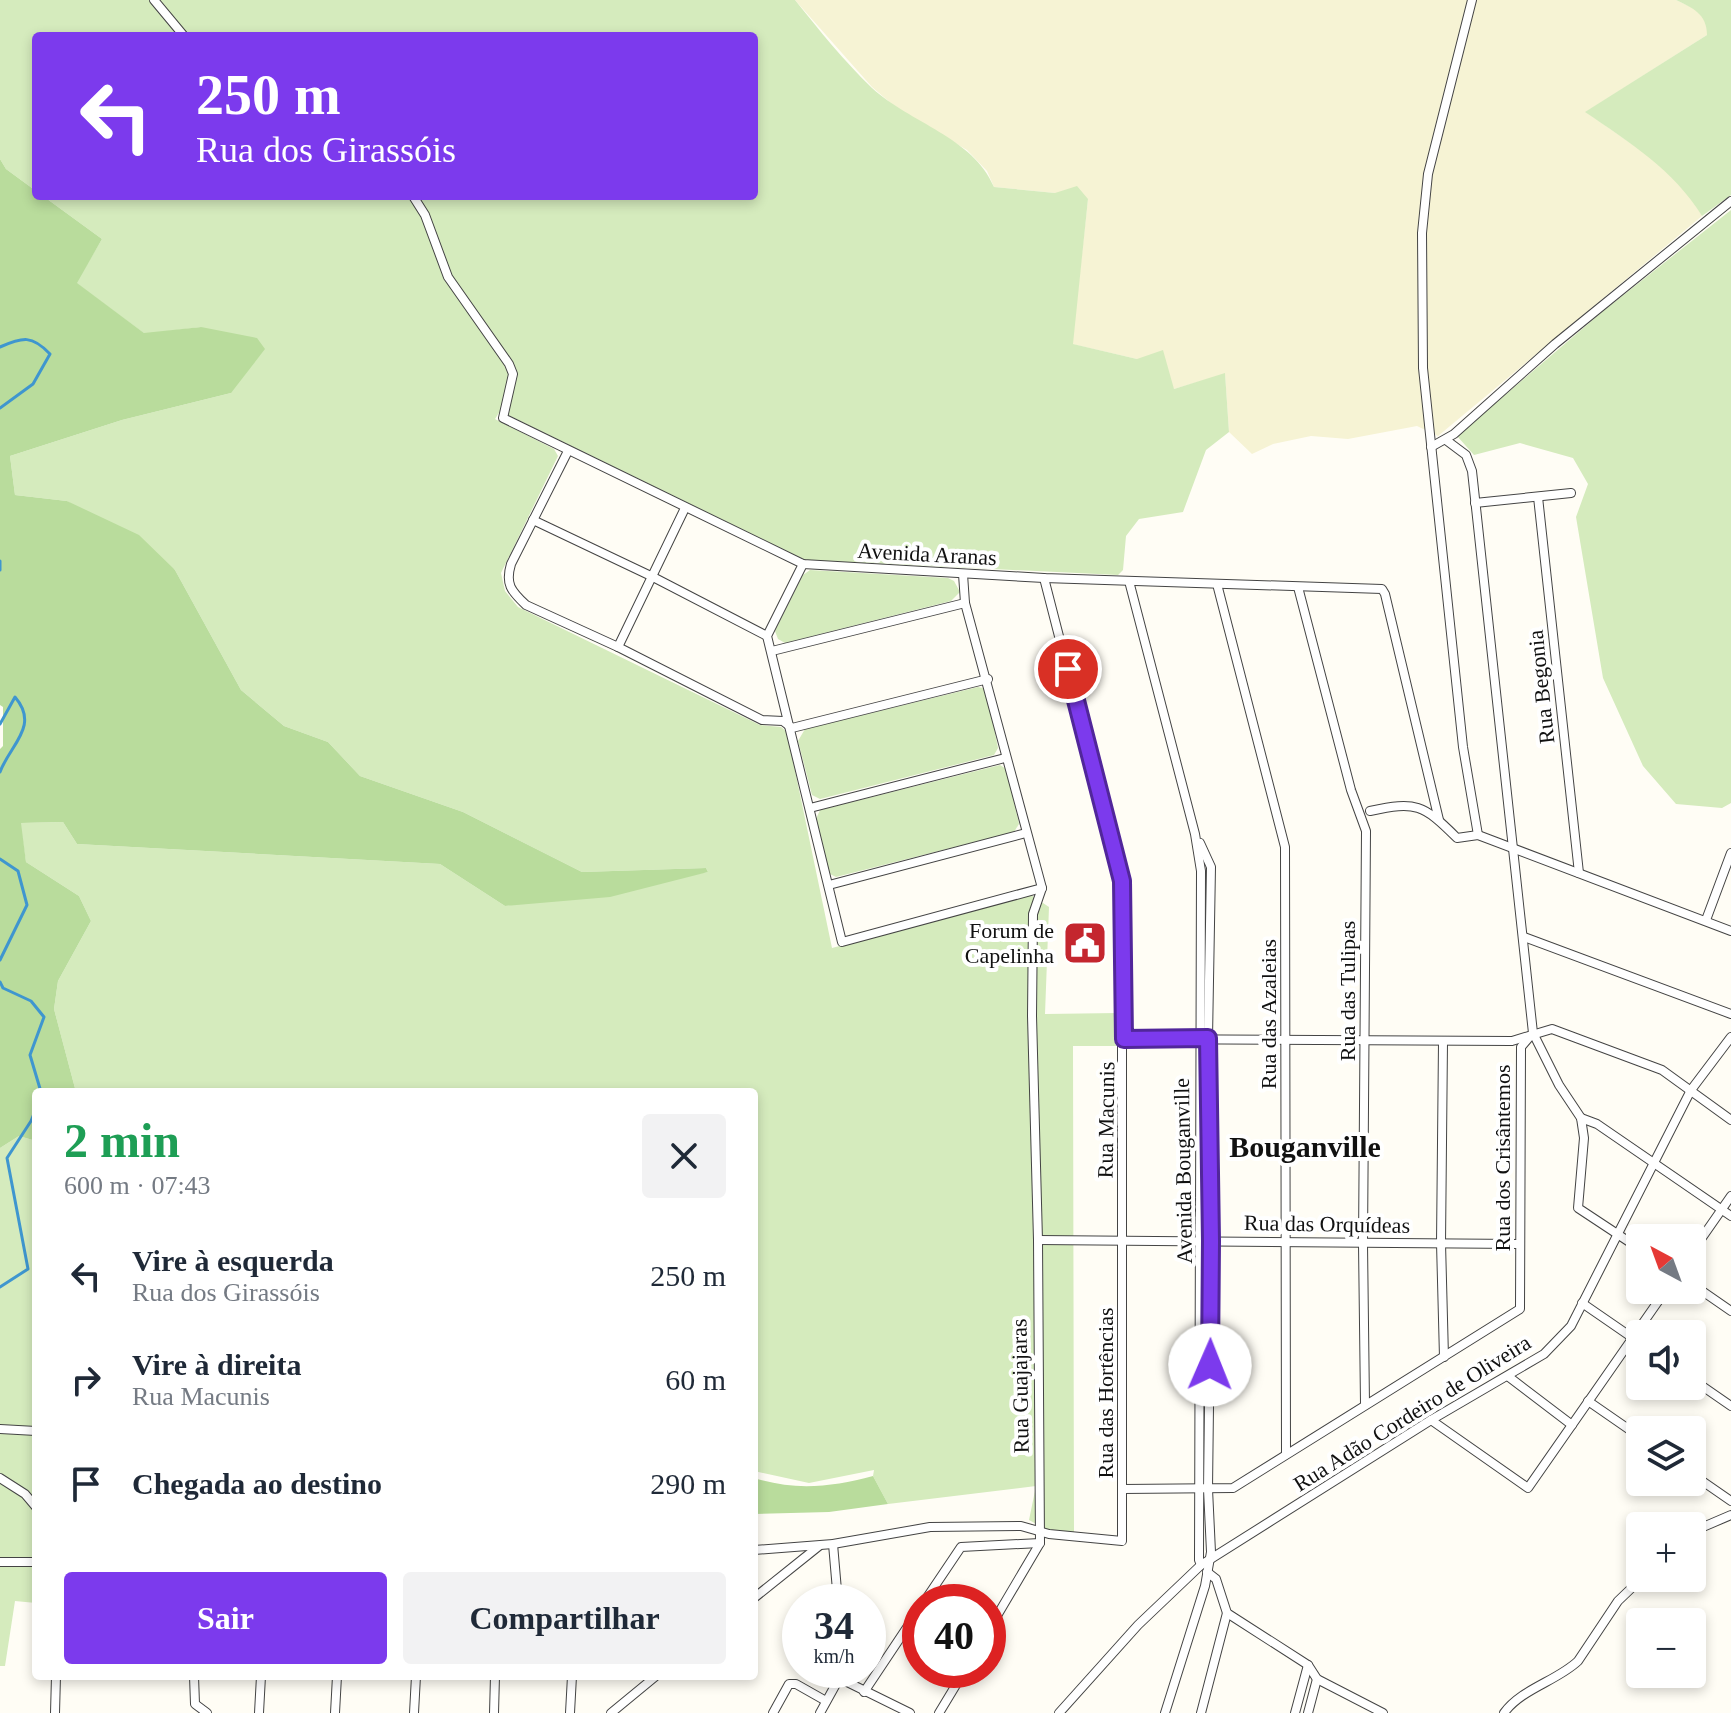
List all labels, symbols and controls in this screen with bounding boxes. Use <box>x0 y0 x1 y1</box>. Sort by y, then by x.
icon: left <box>64 64 168 168</box>
text: 250 m <box>196 64 341 126</box>
text: Rua dos Girassóis <box>196 130 456 170</box>
street label: Avenida Aranas <box>857 538 997 570</box>
street label: Rua Begonia <box>1523 629 1559 745</box>
pin <box>1034 635 1102 703</box>
icon: arrive <box>1046 647 1090 691</box>
place label: Forum de Capelinha <box>965 918 1054 968</box>
public building icon: Forum de Capelinha <box>1061 919 1109 967</box>
street label: Rua das Tulipas <box>1335 921 1360 1061</box>
street label: Rua das Azaleias <box>1256 939 1281 1089</box>
street label: Rua Macunis <box>1092 1061 1120 1179</box>
street label: Rua dos Crisântemos <box>1490 1065 1515 1252</box>
street label: Avenida Bouganville <box>1169 1078 1197 1264</box>
text: 2 min <box>64 1114 180 1167</box>
button: close <box>642 1114 726 1198</box>
district label: Bouganville <box>1229 1130 1381 1163</box>
text: 600 m · 07:43 <box>64 1171 211 1200</box>
street label: Rua das Orquídeas <box>1244 1210 1410 1238</box>
north arrow <box>1626 1224 1706 1304</box>
map controls <box>1626 1224 1706 1688</box>
text: Vire à esquerda <box>132 1244 334 1277</box>
icon: left <box>64 1254 108 1298</box>
text: 250 m <box>650 1259 726 1292</box>
text: Rua dos Girassóis <box>132 1278 320 1307</box>
street label: Rua das Hortências <box>1093 1307 1118 1479</box>
street label: Rua Guajajaras <box>1006 1318 1034 1454</box>
button: sound <box>1626 1320 1706 1400</box>
position arrow <box>1168 1323 1252 1407</box>
street label: Rua Adão Cordeiro de Oliveira <box>1289 1329 1535 1496</box>
text: Vire à direita <box>132 1348 301 1381</box>
icon: right <box>64 1358 108 1402</box>
text: 60 m <box>665 1363 726 1396</box>
text: Rua Macunis <box>132 1382 270 1411</box>
button: layers <box>1626 1416 1706 1496</box>
icon: arrive <box>64 1462 108 1506</box>
text: Chegada ao destino <box>132 1467 382 1500</box>
text: 290 m <box>650 1467 726 1500</box>
button: + <box>1626 1512 1706 1592</box>
button: Sair <box>64 1572 387 1664</box>
button: Compartilhar <box>403 1572 726 1664</box>
speed limit sign: 40 <box>902 1584 1006 1688</box>
text: 34 <box>814 1603 854 1648</box>
button: − <box>1626 1608 1706 1688</box>
text: km/h <box>813 1645 855 1667</box>

